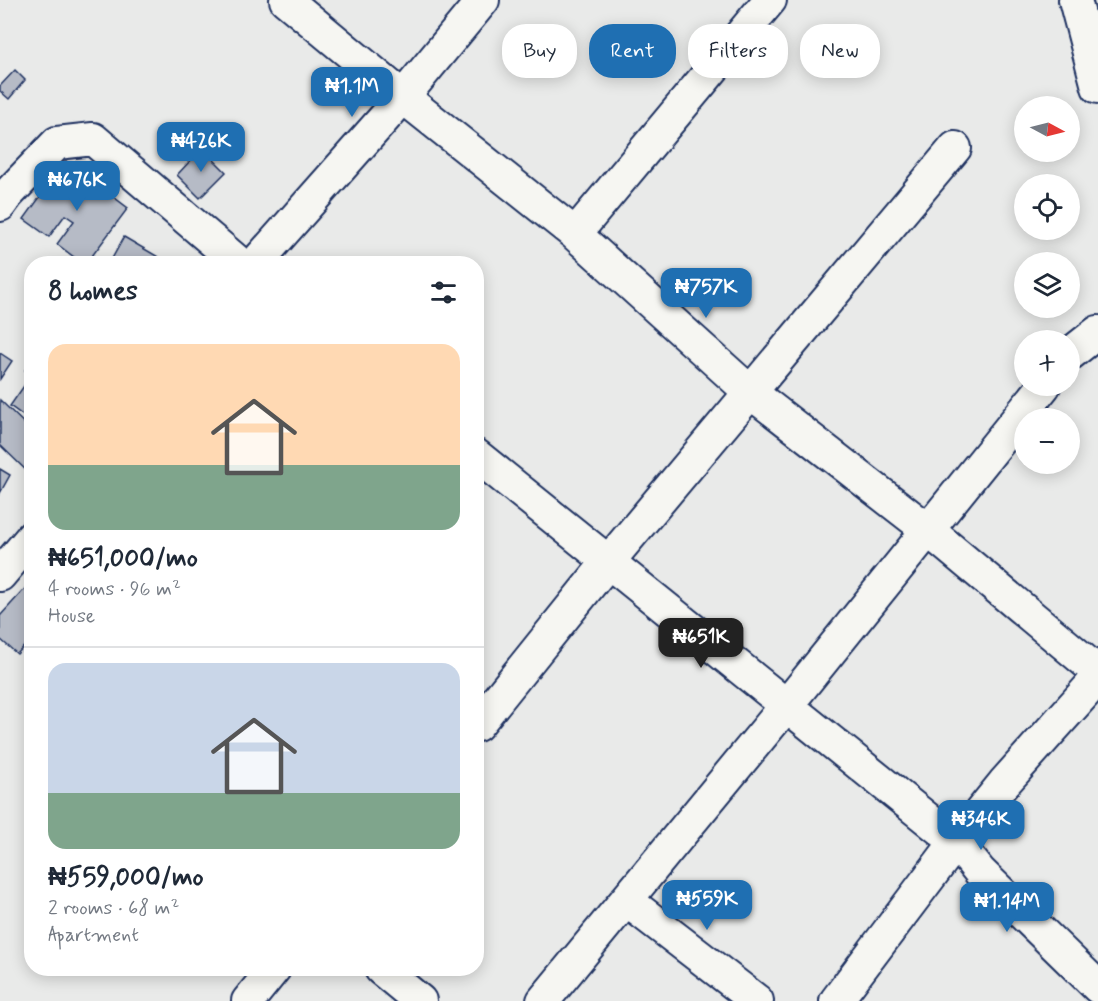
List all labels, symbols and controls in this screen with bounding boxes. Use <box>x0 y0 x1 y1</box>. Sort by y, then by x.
chip: Buy <box>502 24 577 78</box>
chip: Rent <box>589 24 676 78</box>
chip: Filters <box>688 24 788 78</box>
chip: New <box>800 24 880 78</box>
pin: ₦1.1M <box>310 67 394 118</box>
text: ₦1.1M <box>325 73 379 100</box>
north arrow <box>1014 96 1080 162</box>
map controls <box>1014 96 1080 474</box>
pin: ₦426K <box>159 122 243 173</box>
text: ₦426K <box>171 128 231 155</box>
pin: ₦676K <box>35 161 119 212</box>
text: ₦676K <box>48 167 106 194</box>
button: locate <box>1014 174 1080 240</box>
button: layers <box>1014 252 1080 318</box>
pin: ₦757K <box>664 268 748 319</box>
text: ₦757K <box>675 274 737 301</box>
text: 8 homes <box>48 275 138 309</box>
icon: filters <box>427 276 460 309</box>
button: + <box>1014 330 1080 396</box>
icon: home <box>200 383 308 491</box>
button: − <box>1014 408 1080 474</box>
text: ₦651,000/mo <box>48 542 198 576</box>
text: 4 rooms · 96 m² <box>48 576 181 603</box>
text: House <box>48 603 95 630</box>
pin: ₦651K <box>659 618 743 669</box>
text: ₦651K <box>672 624 730 651</box>
icon: home <box>200 702 308 810</box>
pin: ₦346K <box>939 800 1023 851</box>
text: ₦346K <box>951 806 1011 833</box>
text: ₦559,000/mo <box>48 861 204 895</box>
pin: ₦559K <box>665 880 749 931</box>
pin: ₦1.14M <box>958 882 1056 933</box>
text: ₦559K <box>676 886 738 913</box>
text: ₦1.14M <box>974 888 1040 915</box>
text: 2 rooms · 68 m² <box>48 895 179 922</box>
text: Apartment <box>48 922 139 949</box>

